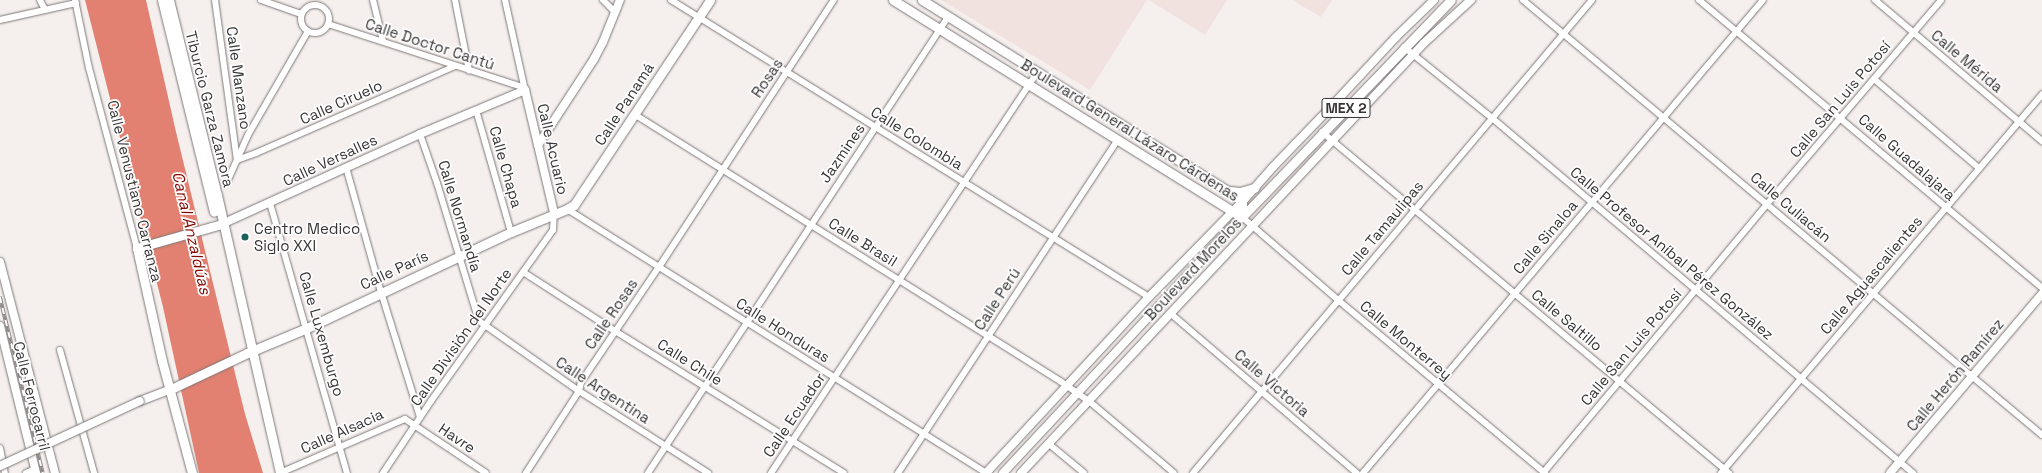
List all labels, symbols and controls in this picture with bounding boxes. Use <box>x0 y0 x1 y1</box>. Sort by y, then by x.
street label: Calle Doctor Cantú <box>363 15 497 73</box>
street label: Calle Manzano <box>223 25 255 131</box>
street label: Calle Mérida <box>1928 26 2006 96</box>
street label: Tiburcio Garza Zamora <box>182 29 238 189</box>
street label: Calle San Luis Potosí <box>1786 37 1894 161</box>
street label: Rosas <box>748 55 786 101</box>
street label: Boulevard General Lázaro Cárdenas <box>1018 55 1242 205</box>
street label: Calle Panamá <box>591 59 657 149</box>
street label: Calle Ciruelo <box>297 76 385 128</box>
road number: MEX 2 <box>1321 96 1371 120</box>
street label: Calle Venustiano Carranza <box>104 98 166 284</box>
street label: Calle Acuario <box>534 102 572 196</box>
street label: Calle Colombia <box>868 103 966 173</box>
street label: Calle Guadalajara <box>1855 110 1959 204</box>
street label: Jazmines <box>816 120 868 186</box>
street label: Calle Chapa <box>486 124 526 210</box>
street label: Calle Versalles <box>280 130 380 190</box>
street label: Calle Normandía <box>434 158 486 274</box>
street label: Calle Profesor Aníbal Pérez González <box>1567 163 1777 343</box>
street label: Calle Culiacán <box>1747 168 1835 246</box>
water label: Canal Anzaldúas <box>168 170 214 296</box>
street label: Calle Tamaulipas <box>1337 177 1427 279</box>
street label: Calle Sinaloa <box>1509 197 1581 277</box>
street label: Calle Aguascalientes <box>1816 212 1926 338</box>
street label: Calle Brasil <box>825 214 901 270</box>
street label: Boulevard Morelos <box>1141 214 1245 324</box>
place label: Centro Medico Siglo XXI <box>254 219 360 254</box>
marker: Centro Medico Siglo XXI <box>239 231 251 243</box>
street label: Calle París <box>357 246 431 294</box>
street label: Calle Perú <box>970 264 1024 334</box>
street label: Calle División del Norte <box>407 265 515 409</box>
street label: Calle Luxemburgo <box>296 270 348 398</box>
street label: Calle Rosas <box>581 275 641 353</box>
street label: Calle Saltillo <box>1528 285 1606 355</box>
street label: Calle San Luis Potosí <box>1577 285 1685 409</box>
street label: Calle Honduras <box>733 294 833 366</box>
street label: Calle Monterrey <box>1356 296 1456 384</box>
street label: Calle Herón Ramírez <box>1903 315 2007 435</box>
street label: Calle Chile <box>654 335 726 389</box>
street label: Calle Ferrocarril <box>10 340 54 452</box>
street label: Calle Victoria <box>1231 345 1313 421</box>
street label: Calle Argentina <box>552 353 654 427</box>
street label: Calle Ecuador <box>759 369 829 461</box>
street label: Calle Alsacia <box>298 405 386 457</box>
street label: Havre <box>435 419 479 457</box>

